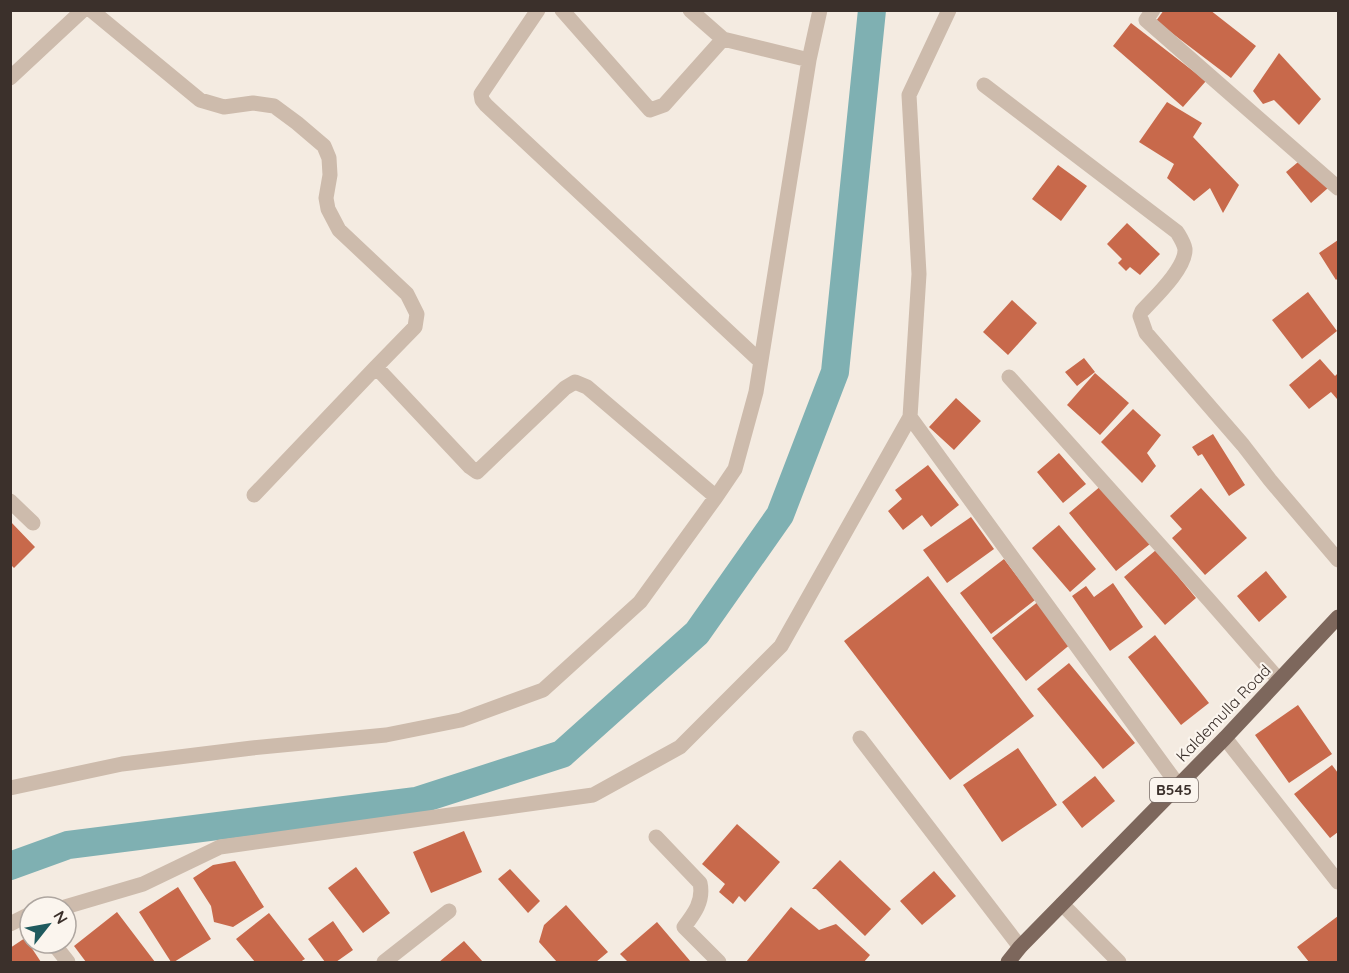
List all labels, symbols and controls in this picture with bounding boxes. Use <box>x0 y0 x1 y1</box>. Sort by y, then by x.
street label: Kaldemulla Road <box>1171 660 1275 766</box>
road number: B545 <box>1150 778 1198 802</box>
north arrow <box>18 895 78 955</box>
text: N <box>49 907 72 927</box>

